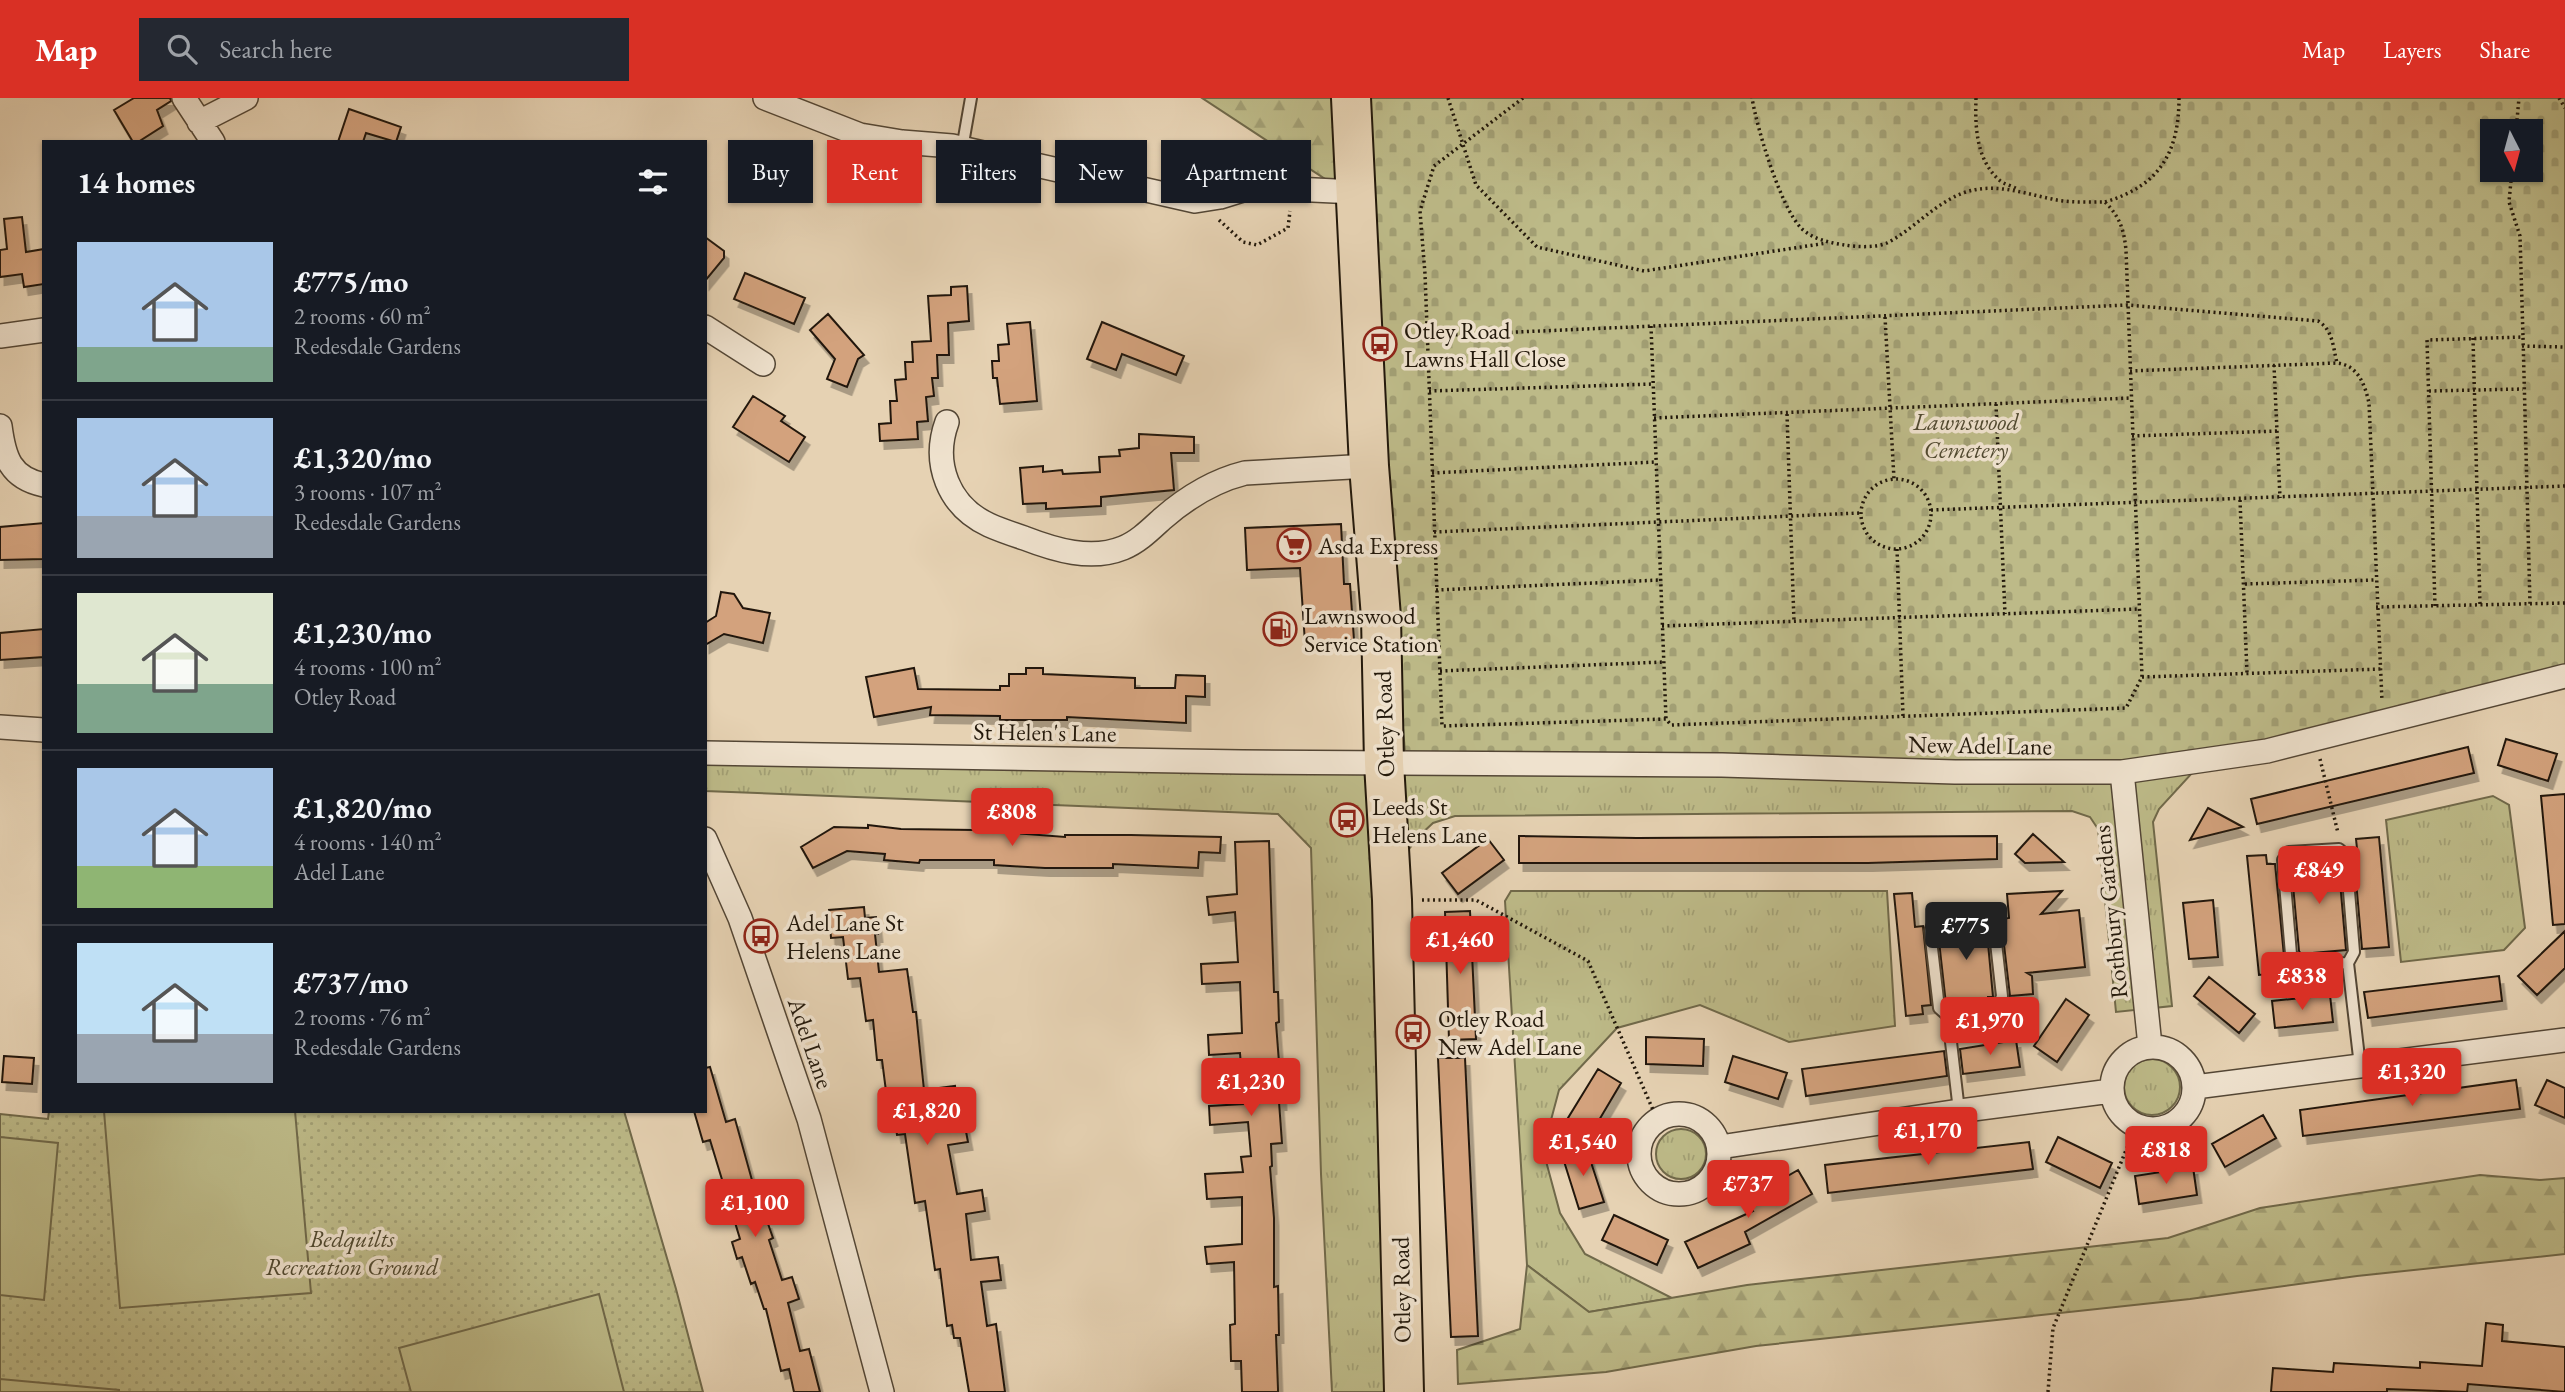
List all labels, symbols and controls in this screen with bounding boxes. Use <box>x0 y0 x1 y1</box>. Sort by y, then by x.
search box <box>139 18 629 81</box>
text: Map <box>35 28 97 71</box>
icon: search <box>163 30 201 68</box>
text: Search here <box>219 32 332 66</box>
text: Map <box>2302 34 2345 65</box>
text: Layers <box>2383 34 2442 65</box>
text: Share <box>2480 34 2530 65</box>
north arrow <box>2480 119 2543 182</box>
map controls <box>2480 119 2543 182</box>
chip: Buy <box>728 140 813 203</box>
chip: Rent <box>827 140 922 203</box>
chip: Filters <box>936 140 1041 203</box>
chip: New <box>1055 140 1147 203</box>
chip: Apartment <box>1161 140 1311 203</box>
text: 14 homes <box>77 163 195 202</box>
icon: filters <box>634 163 672 201</box>
text: £775/mo <box>294 262 408 301</box>
icon: home <box>133 270 217 354</box>
text: 2 rooms · 60 m² <box>294 301 431 331</box>
place label: Otley Road Lawns Hall Close <box>1404 315 1566 374</box>
bus stop icon: Otley Road Lawns Hall Close <box>1361 325 1399 363</box>
text: Redesdale Gardens <box>294 331 461 361</box>
park label: Lawnswood Cemetery <box>1912 406 2019 465</box>
text: £1,320/mo <box>294 438 432 477</box>
icon: home <box>133 446 217 530</box>
text: 3 rooms · 107 m² <box>294 477 442 507</box>
text: Redesdale Gardens <box>294 507 461 537</box>
supermarket icon: Asda Express <box>1275 526 1313 564</box>
place label: Asda Express <box>1317 530 1438 561</box>
place label: Lawnswood Service Station <box>1304 600 1439 659</box>
fuel station icon: Lawnswood Service Station <box>1261 610 1299 648</box>
text: £1,230/mo <box>294 613 432 652</box>
icon: home <box>133 621 217 705</box>
text: 4 rooms · 100 m² <box>294 652 442 682</box>
street label: Otley Road <box>1367 669 1401 778</box>
text: Otley Road <box>294 682 396 712</box>
street label: St Helen's Lane <box>973 715 1117 749</box>
street label: New Adel Lane <box>1908 728 2052 762</box>
text: £1,820/mo <box>294 788 432 827</box>
pin: £808 <box>971 788 1053 848</box>
place label: Leeds St Helens Lane <box>1372 791 1487 850</box>
icon: home <box>133 796 217 880</box>
text: £808 <box>987 796 1037 826</box>
bus stop icon: Leeds St Helens Lane <box>1328 801 1366 839</box>
street label: Rothbury Gardens <box>2085 824 2135 1000</box>
text: 4 rooms · 140 m² <box>294 827 442 857</box>
pin: £849 <box>2278 846 2360 906</box>
text: £849 <box>2294 854 2344 884</box>
text: Adel Lane <box>294 857 384 887</box>
pin: £775 <box>1925 902 2007 962</box>
place label: Adel Lane St Helens Lane <box>785 907 904 966</box>
text: £775 <box>1941 910 1991 940</box>
pin: £1,460 <box>1403 916 1517 976</box>
bus stop icon: Adel Lane St Helens Lane <box>742 917 780 955</box>
text: £1,460 <box>1426 924 1494 954</box>
pin: £838 <box>2261 953 2343 1012</box>
text: £838 <box>2277 960 2327 990</box>
text: £737/mo <box>294 963 408 1002</box>
icon: home <box>133 971 217 1055</box>
street label: Adel Lane <box>781 992 841 1093</box>
pin: £1,970 <box>1933 998 2047 1057</box>
text: 2 rooms · 76 m² <box>294 1002 431 1032</box>
place label: Otley Road New Adel Lane <box>1438 1003 1582 1062</box>
text: £1,970 <box>1956 1005 2024 1035</box>
bus stop icon: Otley Road New Adel Lane <box>1394 1013 1432 1051</box>
text: Redesdale Gardens <box>294 1032 461 1062</box>
pin: £1,320 <box>2355 1048 2469 1108</box>
text: £1,320 <box>2378 1056 2446 1086</box>
pin: £1,230 <box>1194 1058 1308 1118</box>
text: £1,230 <box>1217 1066 1285 1096</box>
pin: £1,820 <box>870 1088 984 1147</box>
text: £1,820 <box>893 1095 961 1125</box>
pin: £1,170 <box>1871 1108 1985 1167</box>
text: £1,170 <box>1894 1115 1962 1145</box>
pin: £1,540 <box>1526 1118 1640 1178</box>
text: £1,540 <box>1549 1126 1617 1156</box>
pin: £818 <box>2125 1126 2207 1186</box>
text: £818 <box>2141 1134 2191 1164</box>
pin: £737 <box>1707 1160 1789 1220</box>
text: £737 <box>1723 1168 1773 1198</box>
pin: £1,100 <box>698 1180 812 1239</box>
text: £1,100 <box>721 1187 789 1217</box>
park label: Bedquilts Recreation Ground <box>266 1223 439 1282</box>
street label: Otley Road <box>1385 1236 1417 1344</box>

